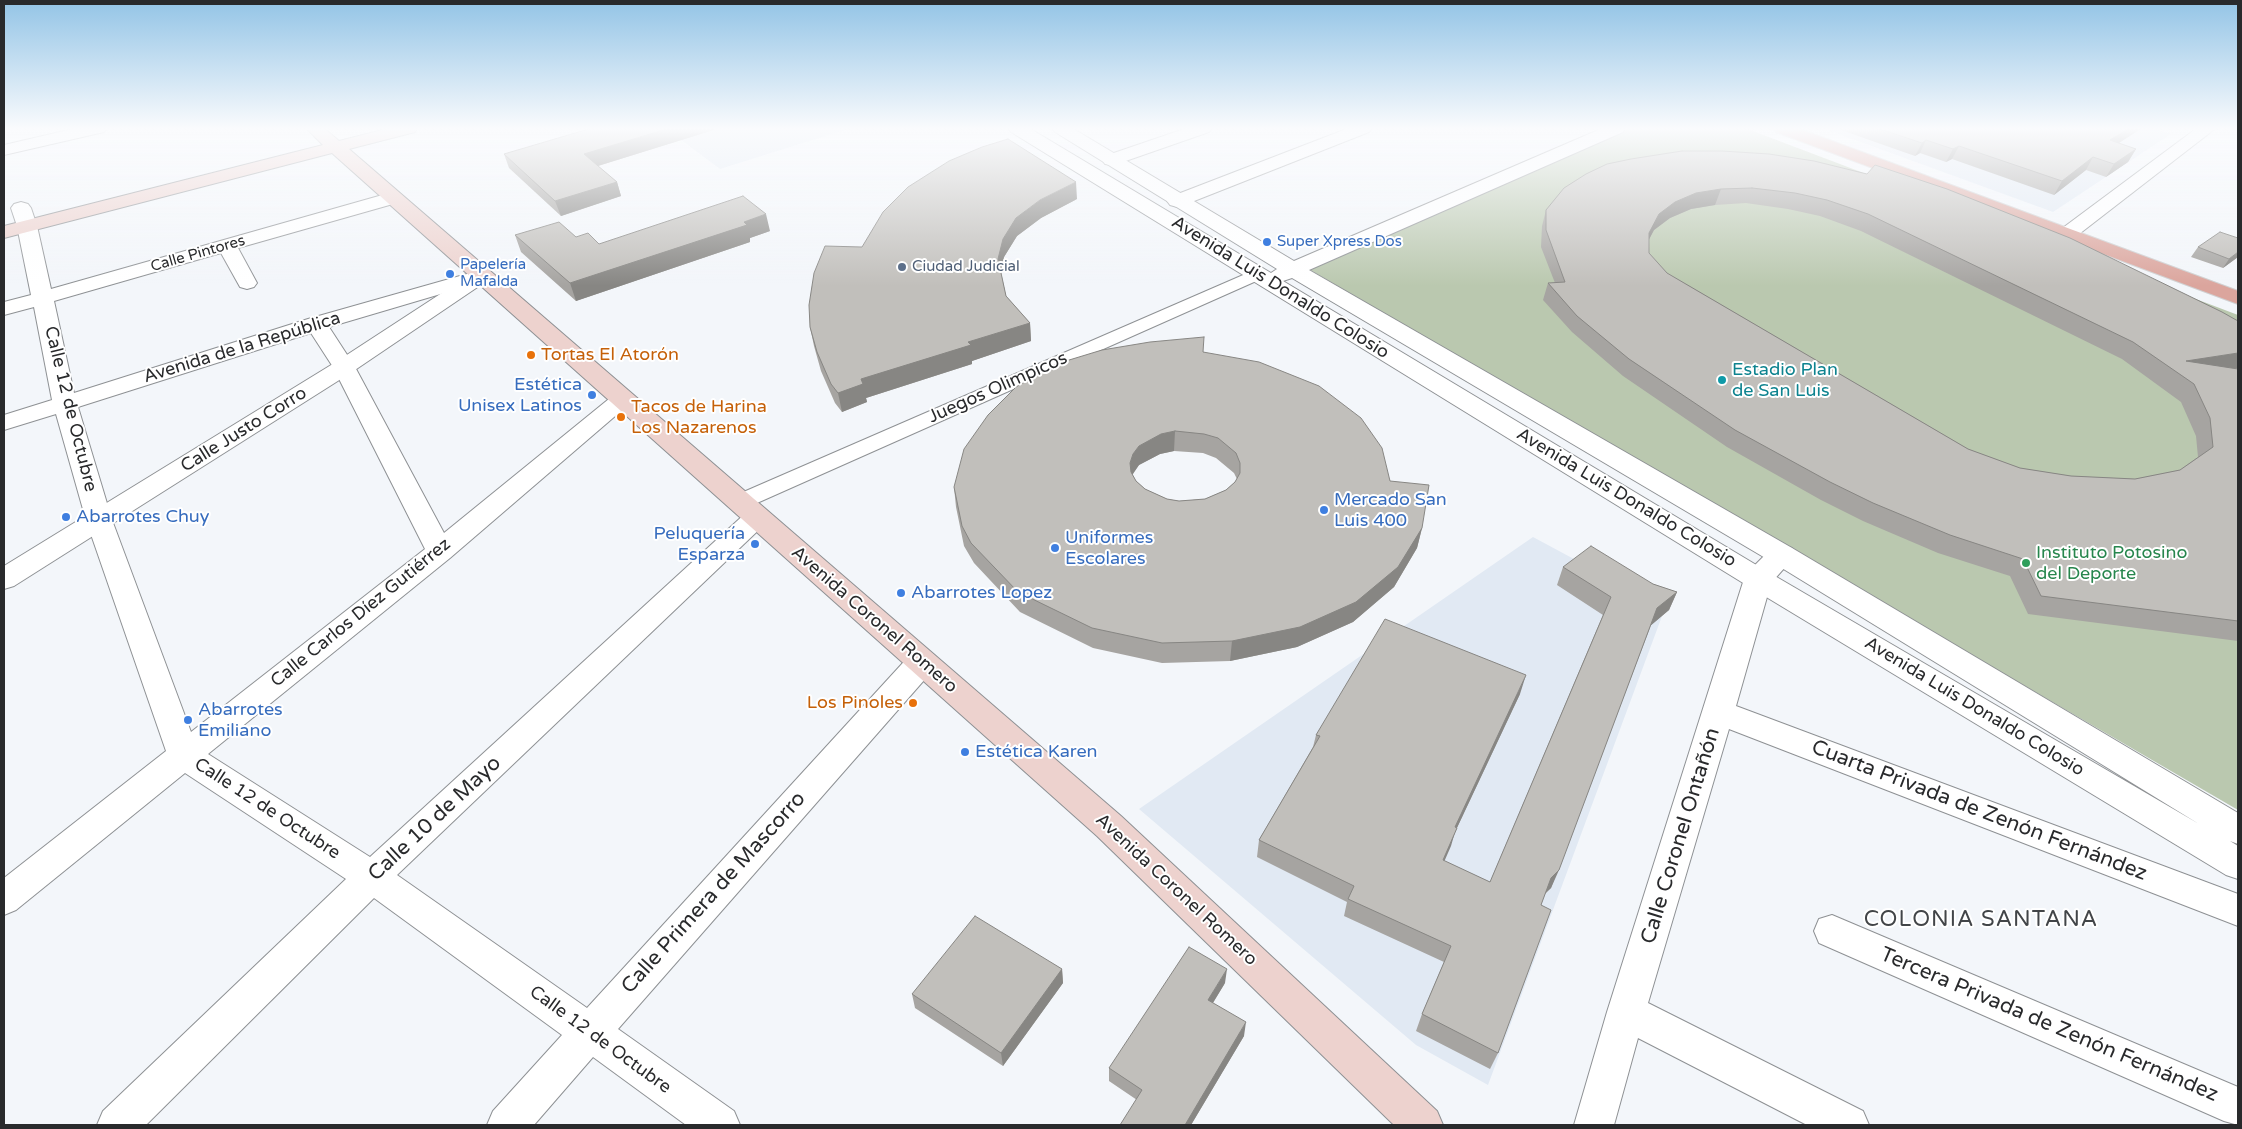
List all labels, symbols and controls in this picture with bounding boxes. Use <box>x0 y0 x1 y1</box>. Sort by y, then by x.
street label: Avenida Luis Donaldo Colosio <box>1167 212 1393 364</box>
street label: Calle Pintores <box>149 232 247 276</box>
place label: Super Xpress Dos <box>1277 233 1402 251</box>
marker: Super Xpress Dos <box>1261 236 1273 248</box>
place label: Papelería Mafalda <box>460 256 526 291</box>
place label: Ciudad Judicial <box>912 258 1020 276</box>
marker: Ciudad Judicial <box>896 261 908 273</box>
marker: Papelería Mafalda <box>444 268 456 280</box>
street label: Avenida de la República <box>141 308 343 388</box>
street label: Calle 12 de Octubre <box>39 324 101 494</box>
place label: Tortas El Atorón <box>541 344 679 366</box>
street label: Juegos Olimpicos <box>925 348 1071 428</box>
marker: Tortas El Atorón <box>525 349 537 361</box>
place label: Estadio Plan de San Luis <box>1732 359 1838 402</box>
place label: Estética Unisex Latinos <box>458 374 582 416</box>
marker: Estadio Plan de San Luis <box>1716 374 1728 386</box>
street label: Calle Justo Corro <box>177 383 311 477</box>
marker: Estética Unisex Latinos <box>586 389 598 401</box>
place label: Tacos de Harina Los Nazarenos <box>631 396 767 438</box>
marker: Tacos de Harina Los Nazarenos <box>615 411 627 423</box>
street label: Avenida Luis Donaldo Colosio <box>1512 424 1740 572</box>
place label: Mercado San Luis 400 <box>1334 489 1447 532</box>
marker: Mercado San Luis 400 <box>1318 504 1330 516</box>
place label: Abarrotes Chuy <box>76 506 209 528</box>
marker: Abarrotes Chuy <box>60 511 72 523</box>
place label: Peluquería Esparza <box>654 523 745 566</box>
place label: Uniformes Escolares <box>1065 527 1153 570</box>
street label: Calle Carlos Díez Gutiérrez <box>267 534 455 692</box>
marker: Peluquería Esparza <box>749 538 761 550</box>
street label: Avenida Coronel Romero <box>787 542 961 698</box>
marker: Uniformes Escolares <box>1049 542 1061 554</box>
place label: Instituto Potosino del Deporte <box>2036 542 2187 584</box>
marker: Instituto Potosino del Deporte <box>2020 557 2032 569</box>
place label: Abarrotes Lopez <box>911 582 1052 604</box>
marker: Abarrotes Lopez <box>895 587 907 599</box>
street label: Avenida Luis Donaldo Colosio <box>1860 633 2088 781</box>
place label: Los Pinoles <box>807 692 903 714</box>
marker: Los Pinoles <box>907 697 919 709</box>
place label: Abarrotes Emiliano <box>198 699 283 742</box>
marker: Abarrotes Emiliano <box>182 714 194 726</box>
street label: Calle Coronel Ontañón <box>1636 725 1726 947</box>
street label: Cuarta Privada de Zenón Fernández <box>1808 735 2150 887</box>
place label: Estética Karen <box>975 741 1098 763</box>
marker: Estética Karen <box>959 746 971 758</box>
street label: Calle 10 de Mayo <box>363 751 507 887</box>
street label: Calle 12 de Octubre <box>190 754 344 864</box>
street label: Calle Primera de Mascorro <box>617 787 811 999</box>
street label: Avenida Coronel Romero <box>1091 809 1261 971</box>
district label: COLONIA SANTANA <box>1862 907 2100 933</box>
street label: Tercera Privada de Zenón Fernández <box>1876 942 2222 1108</box>
street label: Calle 12 de Octubre <box>525 981 675 1099</box>

